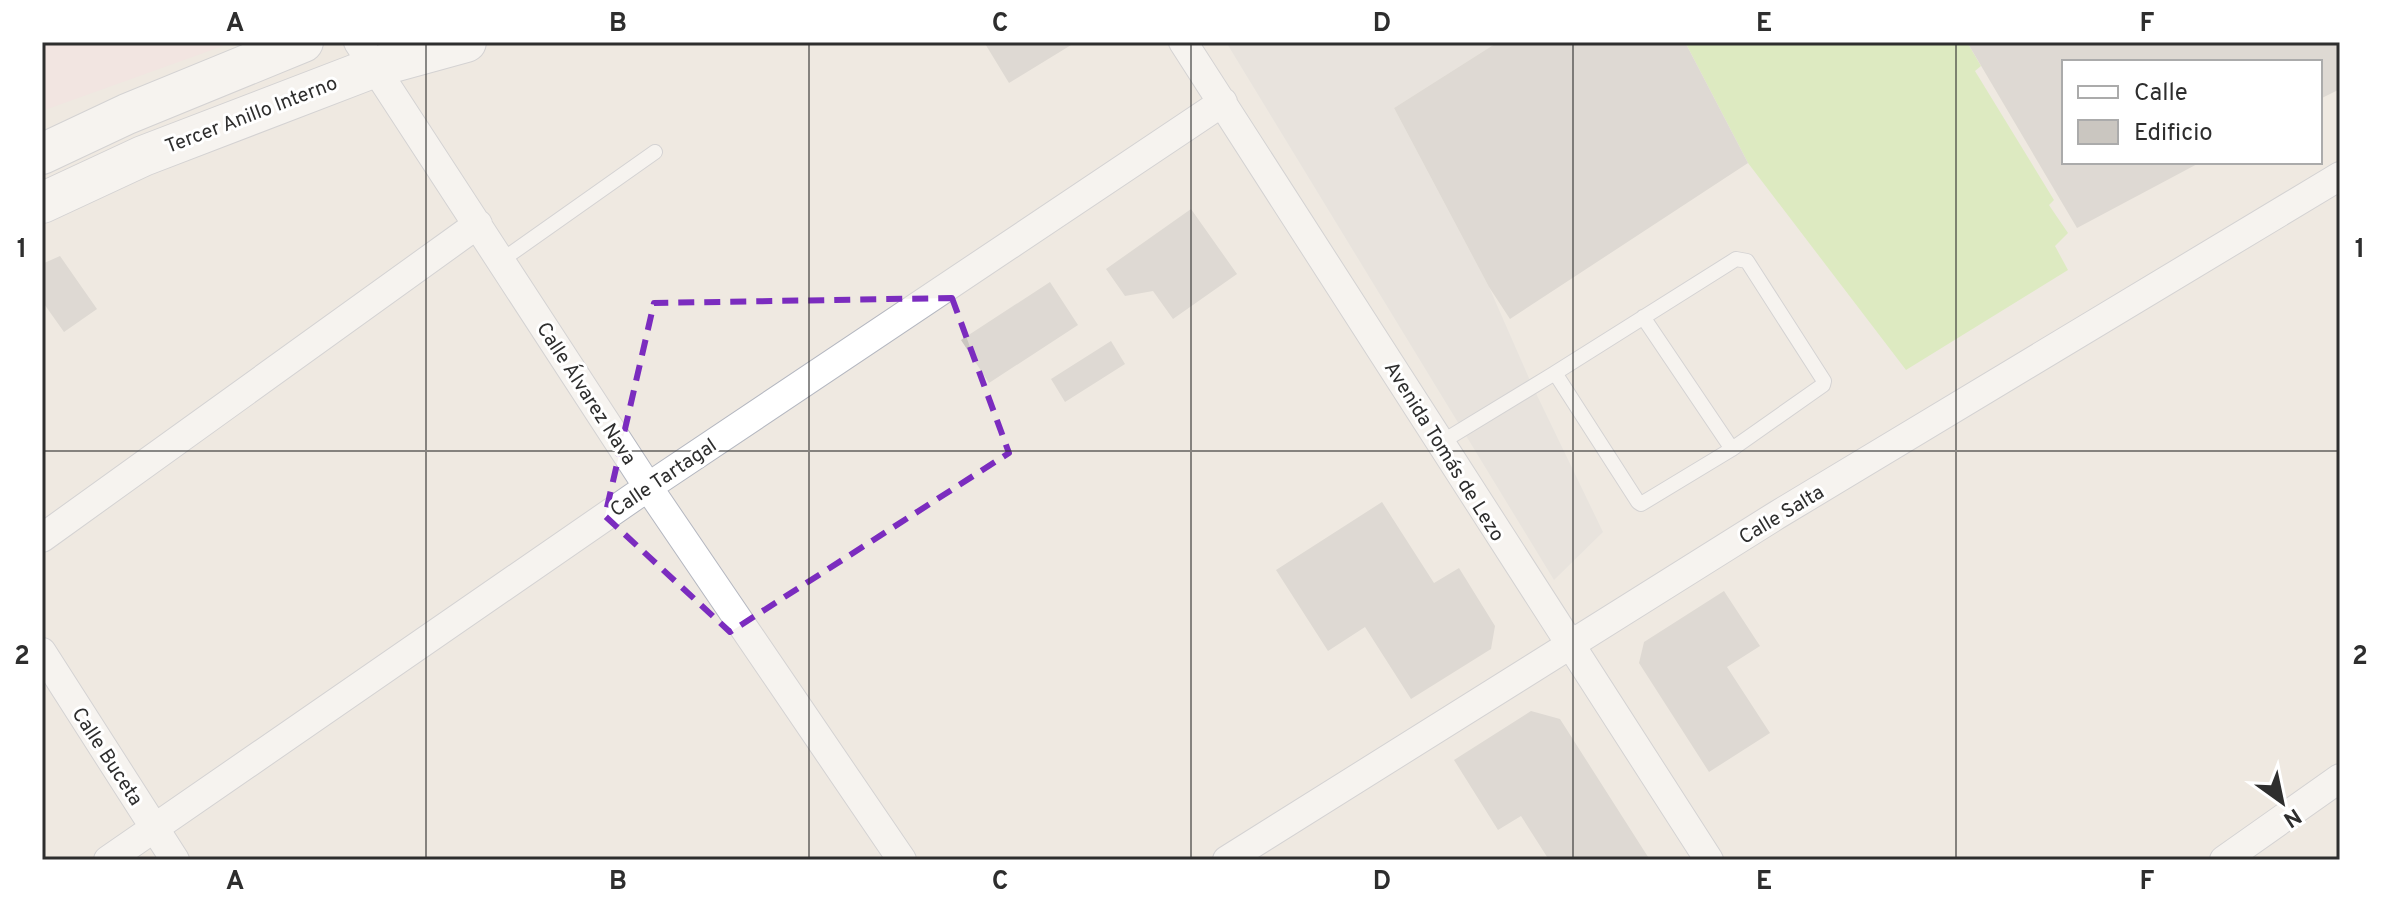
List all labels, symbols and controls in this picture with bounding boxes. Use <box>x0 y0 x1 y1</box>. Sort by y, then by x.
text: A <box>226 8 244 41</box>
text: B <box>609 8 627 41</box>
text: C <box>992 8 1008 41</box>
text: D <box>1373 8 1391 41</box>
text: E <box>1756 8 1772 41</box>
text: F <box>2140 8 2155 41</box>
legend <box>2062 60 2322 164</box>
street label: Tercer Anillo Interno <box>162 71 342 161</box>
text: Calle <box>2134 79 2188 109</box>
text: Edificio <box>2134 119 2213 149</box>
text: 1 <box>17 234 27 267</box>
text: 1 <box>2355 234 2365 267</box>
street label: Calle Álvarez Nava <box>529 317 643 470</box>
street label: Avenida Tomás de Lezo <box>1377 357 1509 547</box>
street label: Calle Tartagal <box>606 433 722 524</box>
street label: Calle Salta <box>1735 480 1829 551</box>
text: 2 <box>14 641 30 674</box>
text: 2 <box>2352 641 2368 674</box>
street label: Calle Buceta <box>65 703 148 811</box>
north arrow <box>2242 762 2322 842</box>
text: N <box>2278 801 2306 832</box>
text: A <box>226 866 244 899</box>
text: B <box>609 866 627 899</box>
text: C <box>992 866 1008 899</box>
text: D <box>1373 866 1391 899</box>
text: E <box>1756 866 1772 899</box>
text: F <box>2140 866 2155 899</box>

